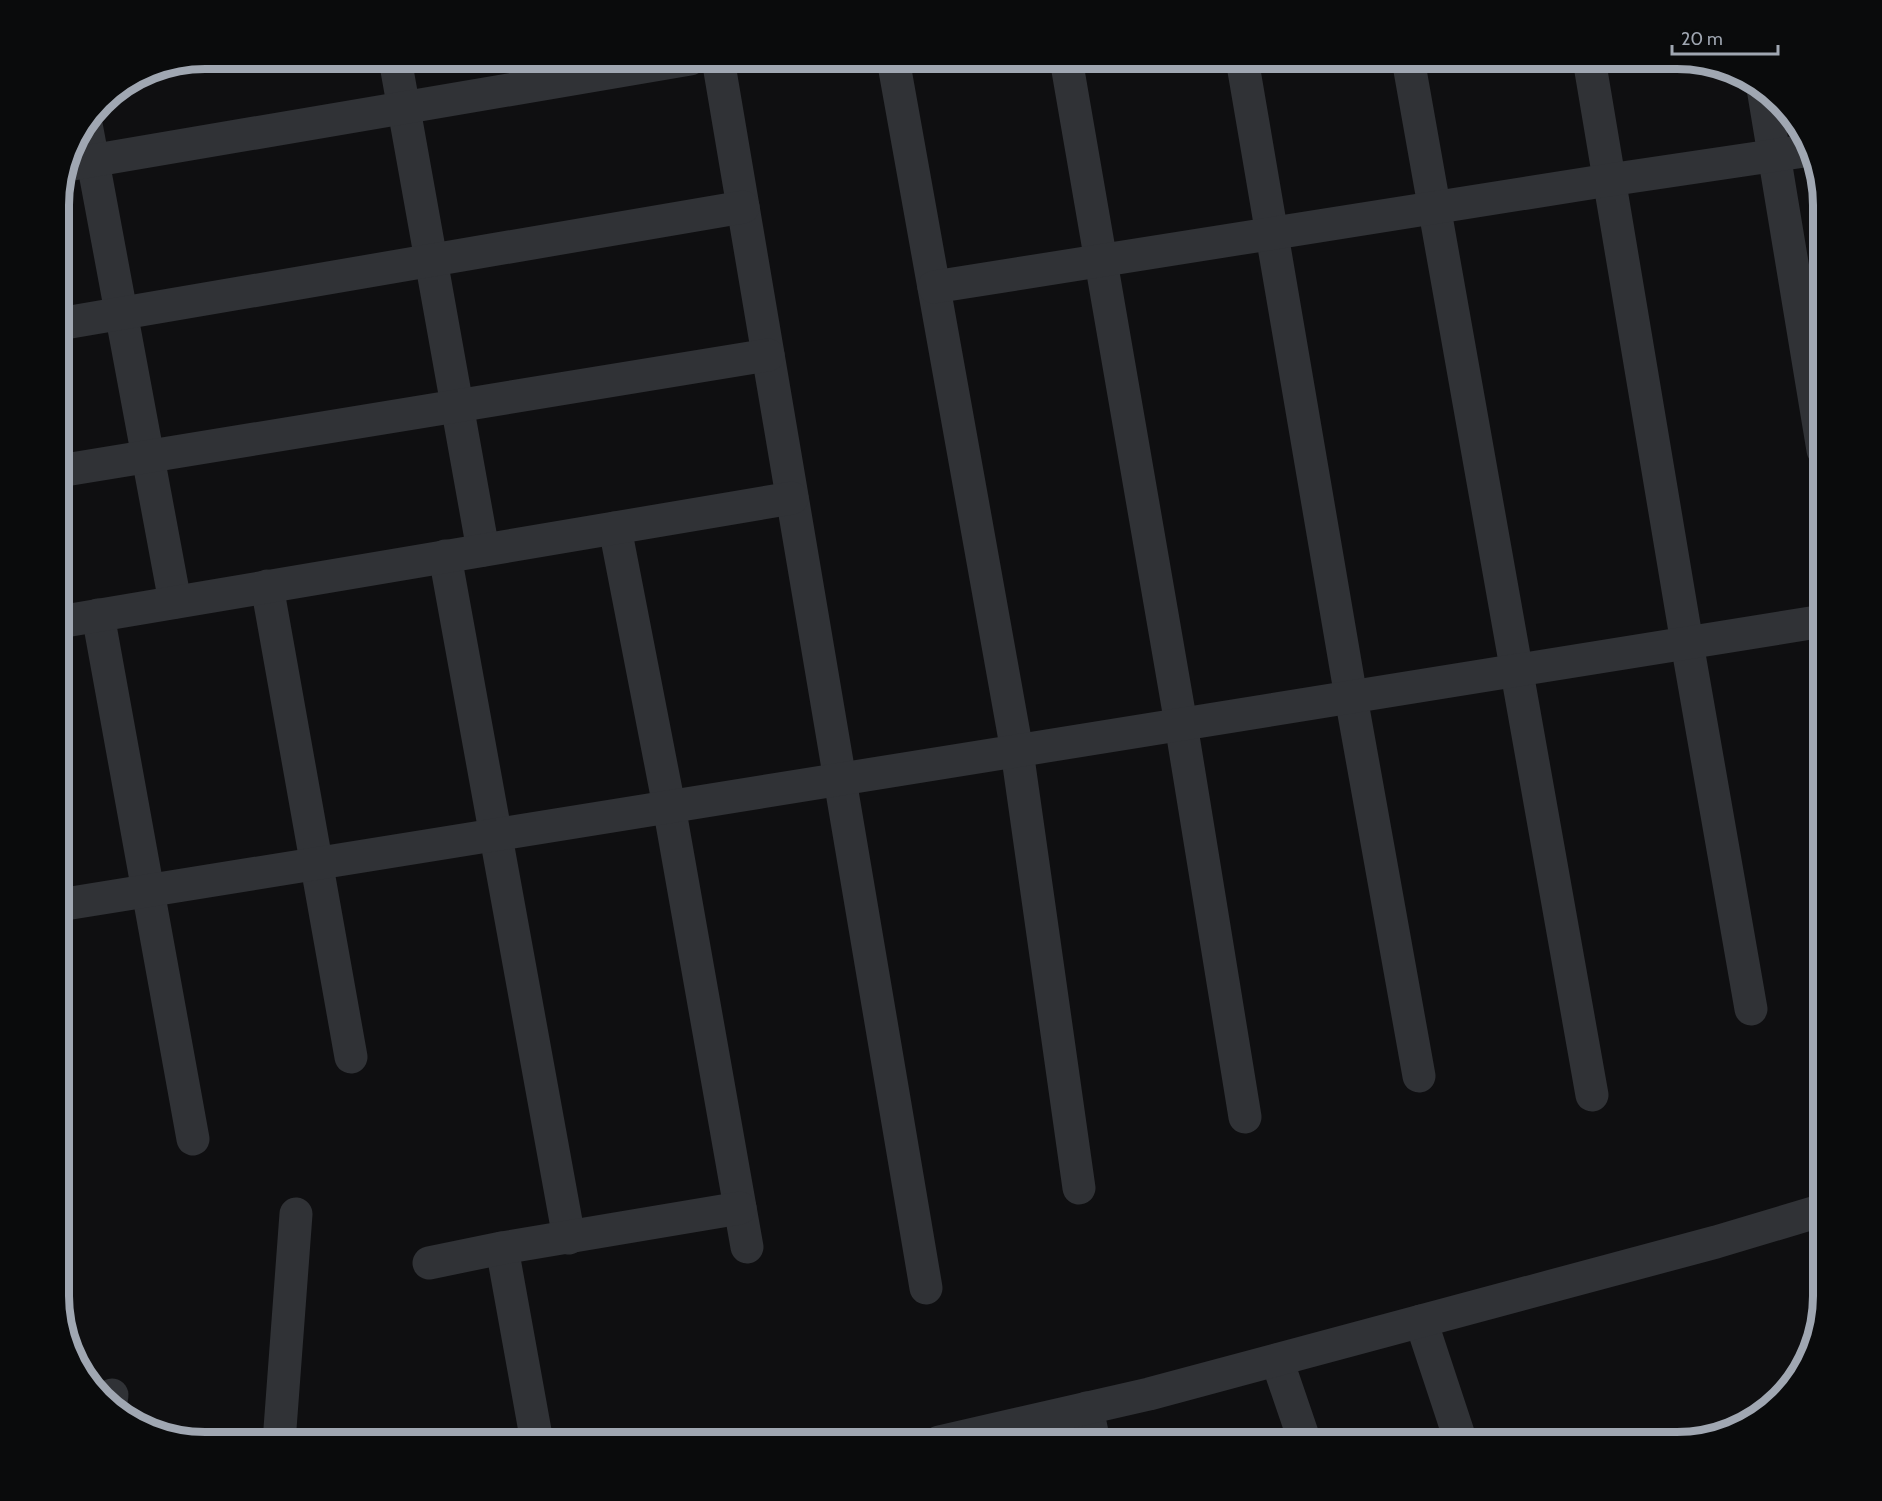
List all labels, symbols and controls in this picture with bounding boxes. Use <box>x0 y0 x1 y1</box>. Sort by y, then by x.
scale bar <box>1672 18 1778 56</box>
text: 20 m <box>1681 28 1723 50</box>

